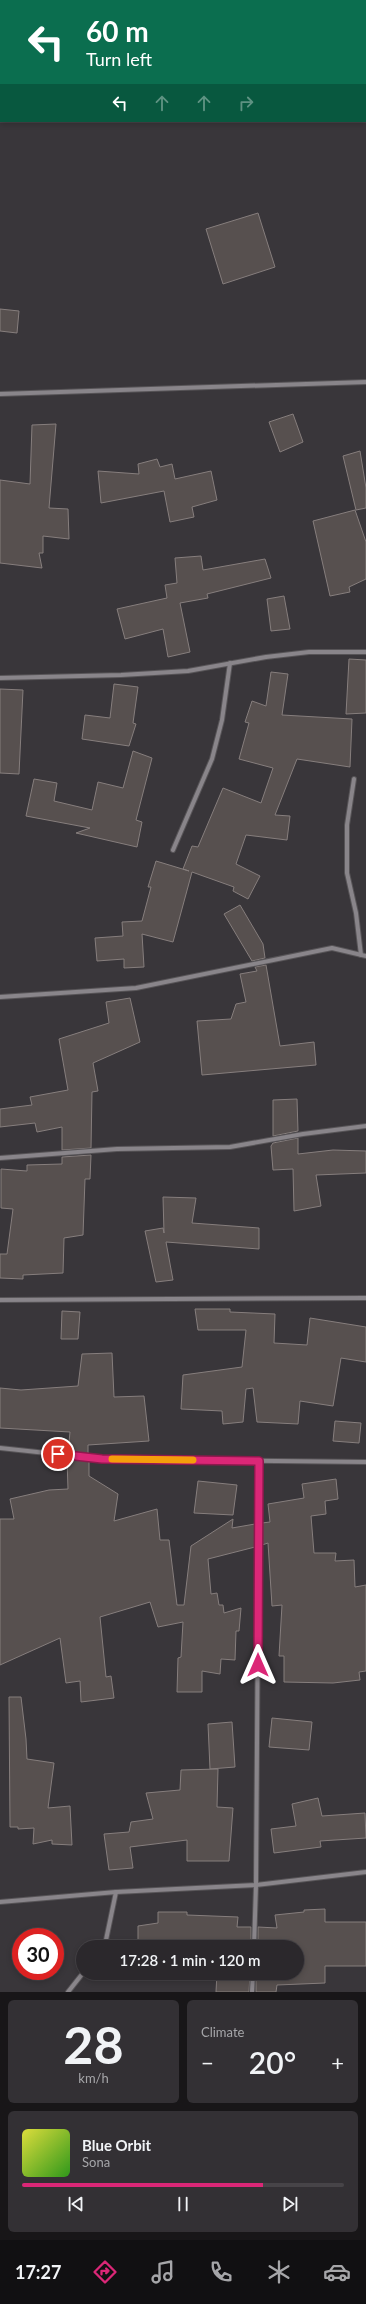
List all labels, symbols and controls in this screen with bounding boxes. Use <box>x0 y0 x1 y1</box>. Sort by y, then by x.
text: 60 m <box>86 14 149 48</box>
icon: left <box>20 16 72 68</box>
text: Turn left <box>86 48 152 70</box>
icon: left <box>109 92 131 114</box>
icon: ahead <box>151 92 173 114</box>
icon: ahead <box>193 92 215 114</box>
icon: right <box>235 92 257 114</box>
pin <box>41 1437 75 1471</box>
icon: arrive <box>47 1443 69 1465</box>
position arrow <box>237 1644 279 1686</box>
speed limit sign: 30 <box>12 1928 64 1980</box>
text: 17:28 · 1 min · 120 m <box>120 1951 260 1969</box>
text: 28 <box>63 2013 124 2075</box>
text: Climate <box>201 2024 244 2040</box>
text: 20° <box>249 2044 296 2080</box>
text: − <box>201 2049 214 2076</box>
text: + <box>331 2049 344 2076</box>
text: km/h <box>78 2070 109 2086</box>
text: Blue Orbit <box>82 2136 151 2154</box>
text: Sona <box>82 2154 110 2170</box>
icon: previous <box>65 2193 87 2215</box>
icon: pause <box>172 2193 194 2215</box>
icon: next <box>279 2193 301 2215</box>
icon: directions <box>91 2258 119 2286</box>
icon: music <box>149 2258 177 2286</box>
icon: phone <box>207 2258 235 2286</box>
icon: climate <box>265 2258 293 2286</box>
icon: car <box>323 2258 351 2286</box>
text: 17:27 <box>15 2261 61 2283</box>

